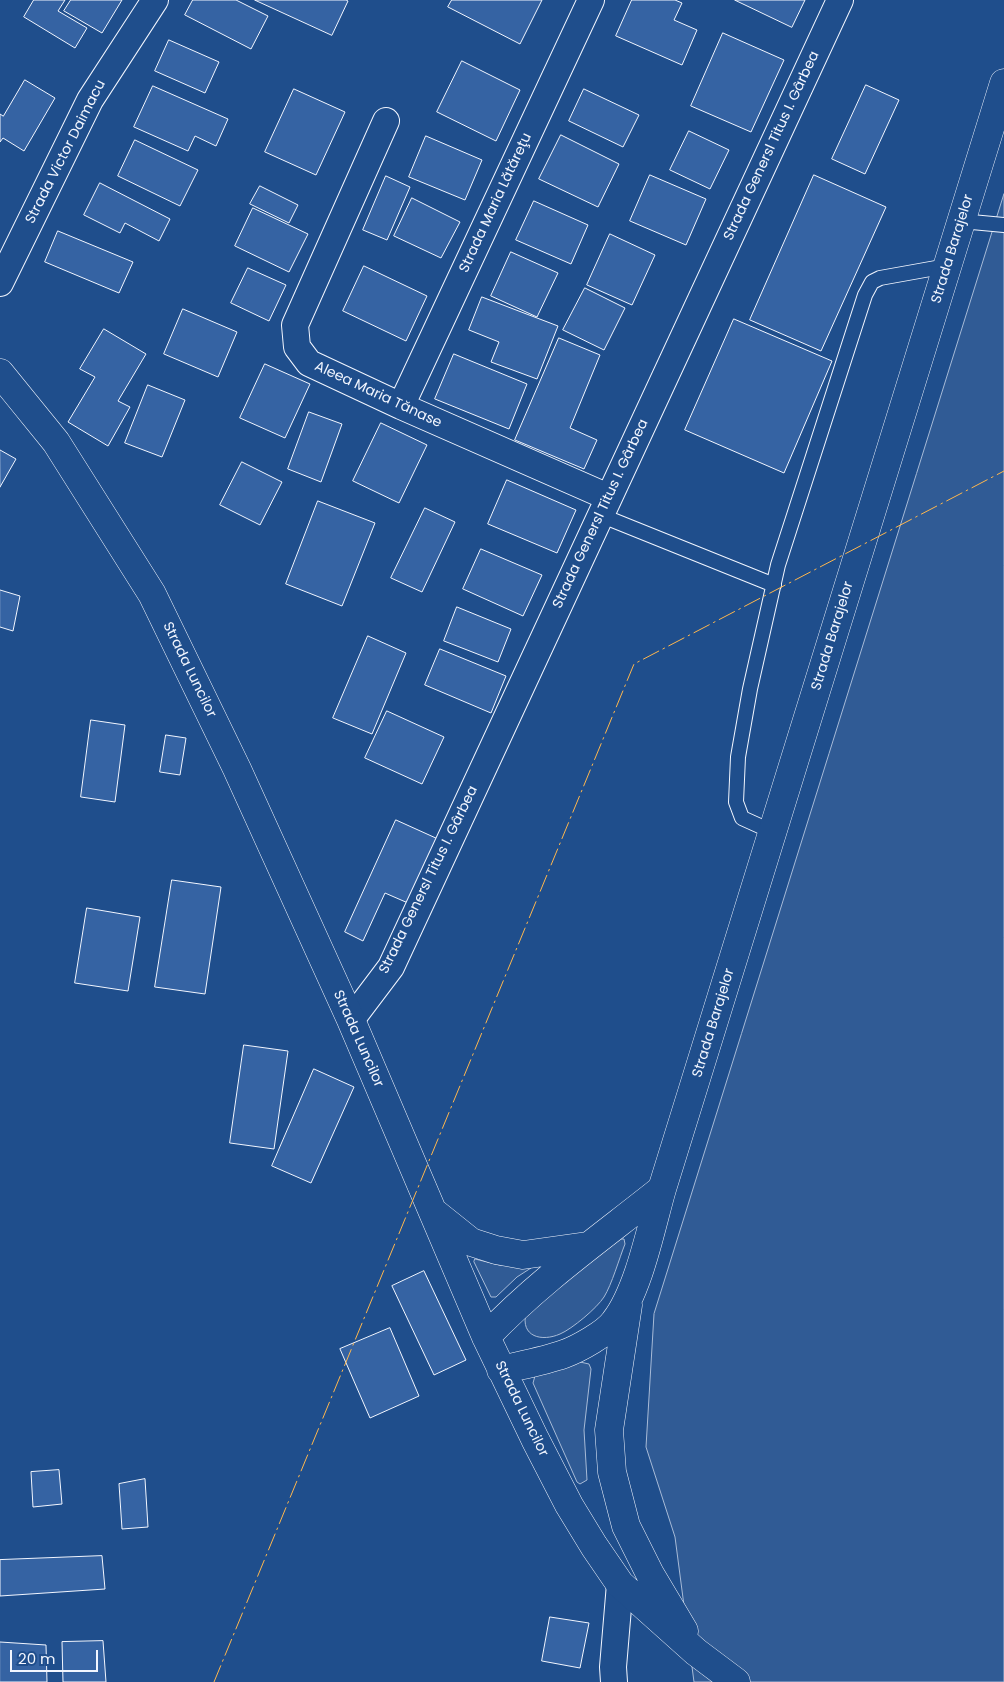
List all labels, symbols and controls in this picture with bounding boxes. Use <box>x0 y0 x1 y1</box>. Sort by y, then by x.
street label: Strada Genersl Titus I. Gârbea <box>721 49 823 243</box>
street label: Strada Victor Daimacu <box>22 77 110 227</box>
street label: Strada Maria Lătăreţu <box>456 131 536 275</box>
street label: Strada Barajelor <box>928 192 978 306</box>
street label: Aleea Maria Tănase <box>312 358 444 432</box>
street label: Strada Genersl Titus I. Gârbea <box>550 417 652 611</box>
street label: Strada Barajelor <box>808 579 858 693</box>
street label: Strada Luncilor <box>159 619 219 721</box>
street label: Strada Genersl Titus I. Gârbea <box>376 783 482 977</box>
street label: Strada Barajelor <box>689 966 739 1080</box>
street label: Strada Luncilor <box>329 988 387 1090</box>
street label: Strada Luncilor <box>491 1358 551 1460</box>
scale bar <box>12 1640 100 1672</box>
text: 20 m <box>18 1648 56 1669</box>

